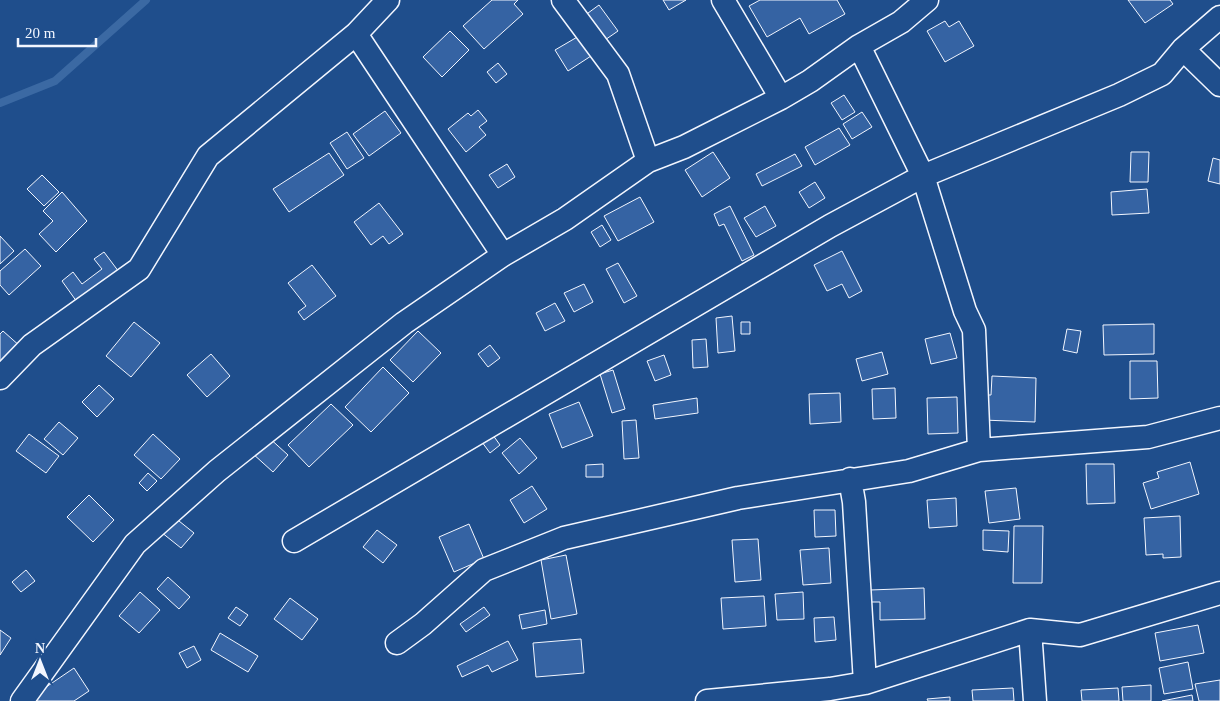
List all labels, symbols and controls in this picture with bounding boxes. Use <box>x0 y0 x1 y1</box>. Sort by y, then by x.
scale bar <box>18 15 95 47</box>
text: 20 m <box>25 25 56 41</box>
north arrow <box>15 636 65 686</box>
text: N <box>35 641 45 656</box>

